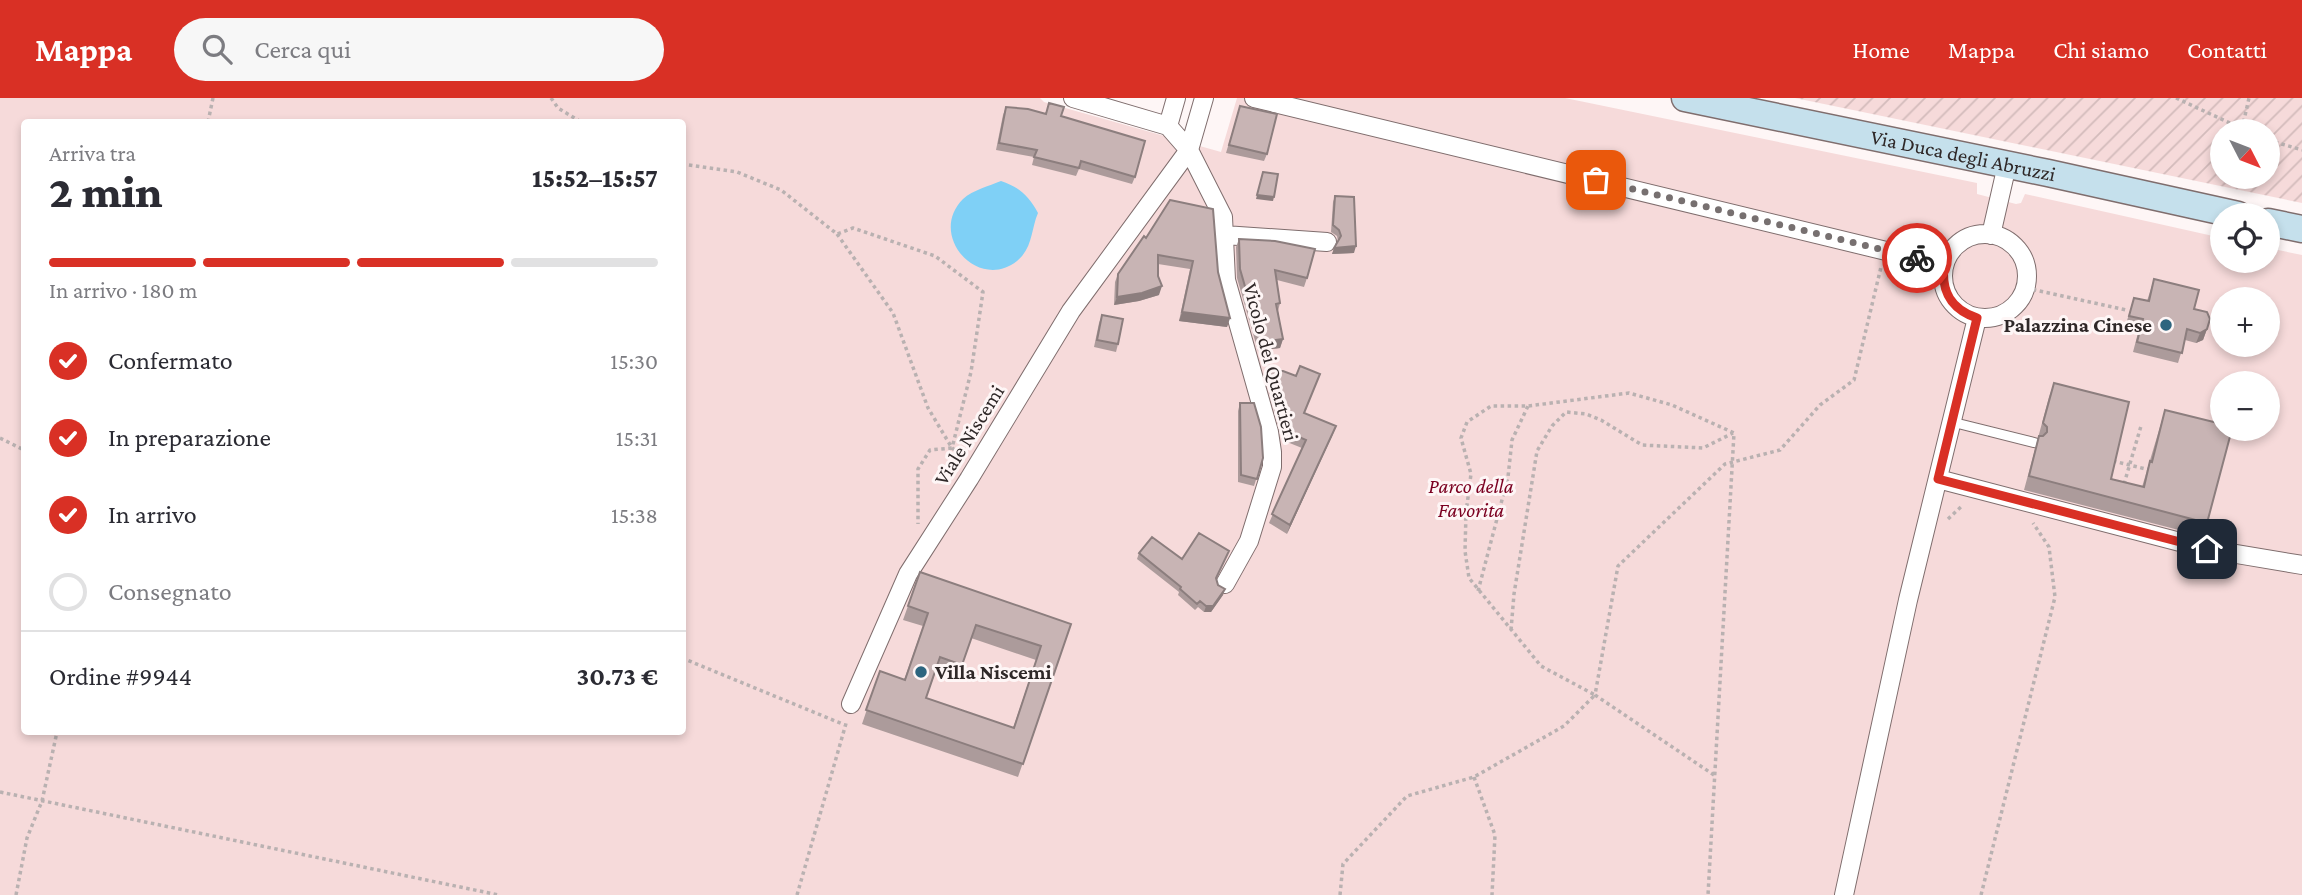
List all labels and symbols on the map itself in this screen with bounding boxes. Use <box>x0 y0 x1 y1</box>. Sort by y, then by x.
north arrow <box>2210 119 2280 189</box>
street label: Via Duca degli Abruzzi <box>1868 125 2058 186</box>
pin <box>1566 150 1626 210</box>
courier <box>1882 223 1952 293</box>
street label: Vicolo dei Quartieri <box>1238 280 1304 444</box>
place label: Palazzina Cinese <box>2003 313 2152 337</box>
marker: Palazzina Cinese <box>2158 317 2174 333</box>
street label: Viale Niscemi <box>929 380 1009 489</box>
park label: Parco della Favorita <box>1428 474 1514 522</box>
pin <box>2177 519 2237 579</box>
place label: Villa Niscemi <box>934 660 1052 684</box>
marker: Villa Niscemi <box>913 664 929 680</box>

